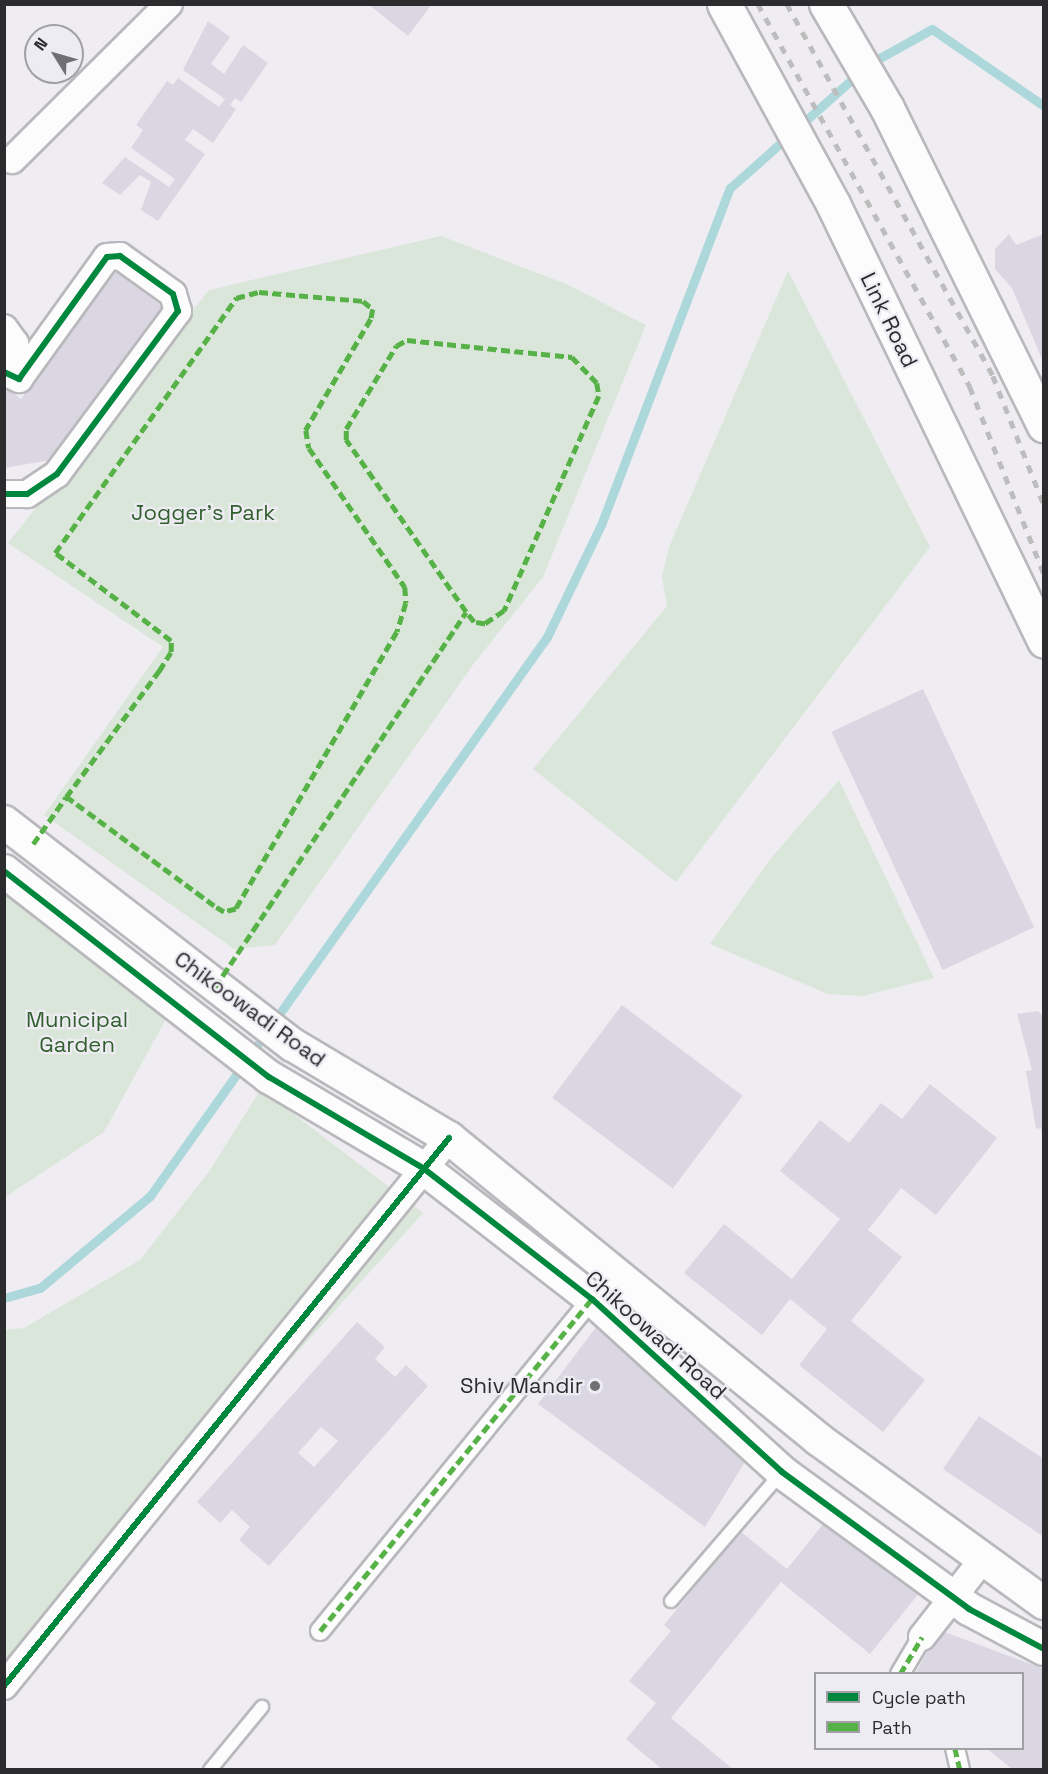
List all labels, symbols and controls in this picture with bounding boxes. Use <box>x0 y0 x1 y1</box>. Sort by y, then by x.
north arrow <box>24 24 84 84</box>
text: N <box>29 33 52 55</box>
street label: Link Road <box>855 268 923 372</box>
park label: Jogger's Park <box>131 500 275 526</box>
street label: Chikoowadi Road <box>169 945 331 1073</box>
park label: Municipal Garden <box>26 1006 128 1058</box>
street label: Chikoowadi Road <box>580 1265 732 1405</box>
place label: Shiv Mandir <box>460 1373 583 1399</box>
marker: Shiv Mandir <box>588 1379 602 1393</box>
legend <box>814 1672 1024 1750</box>
text: Cycle path <box>872 1686 966 1709</box>
text: Path <box>872 1716 912 1739</box>

